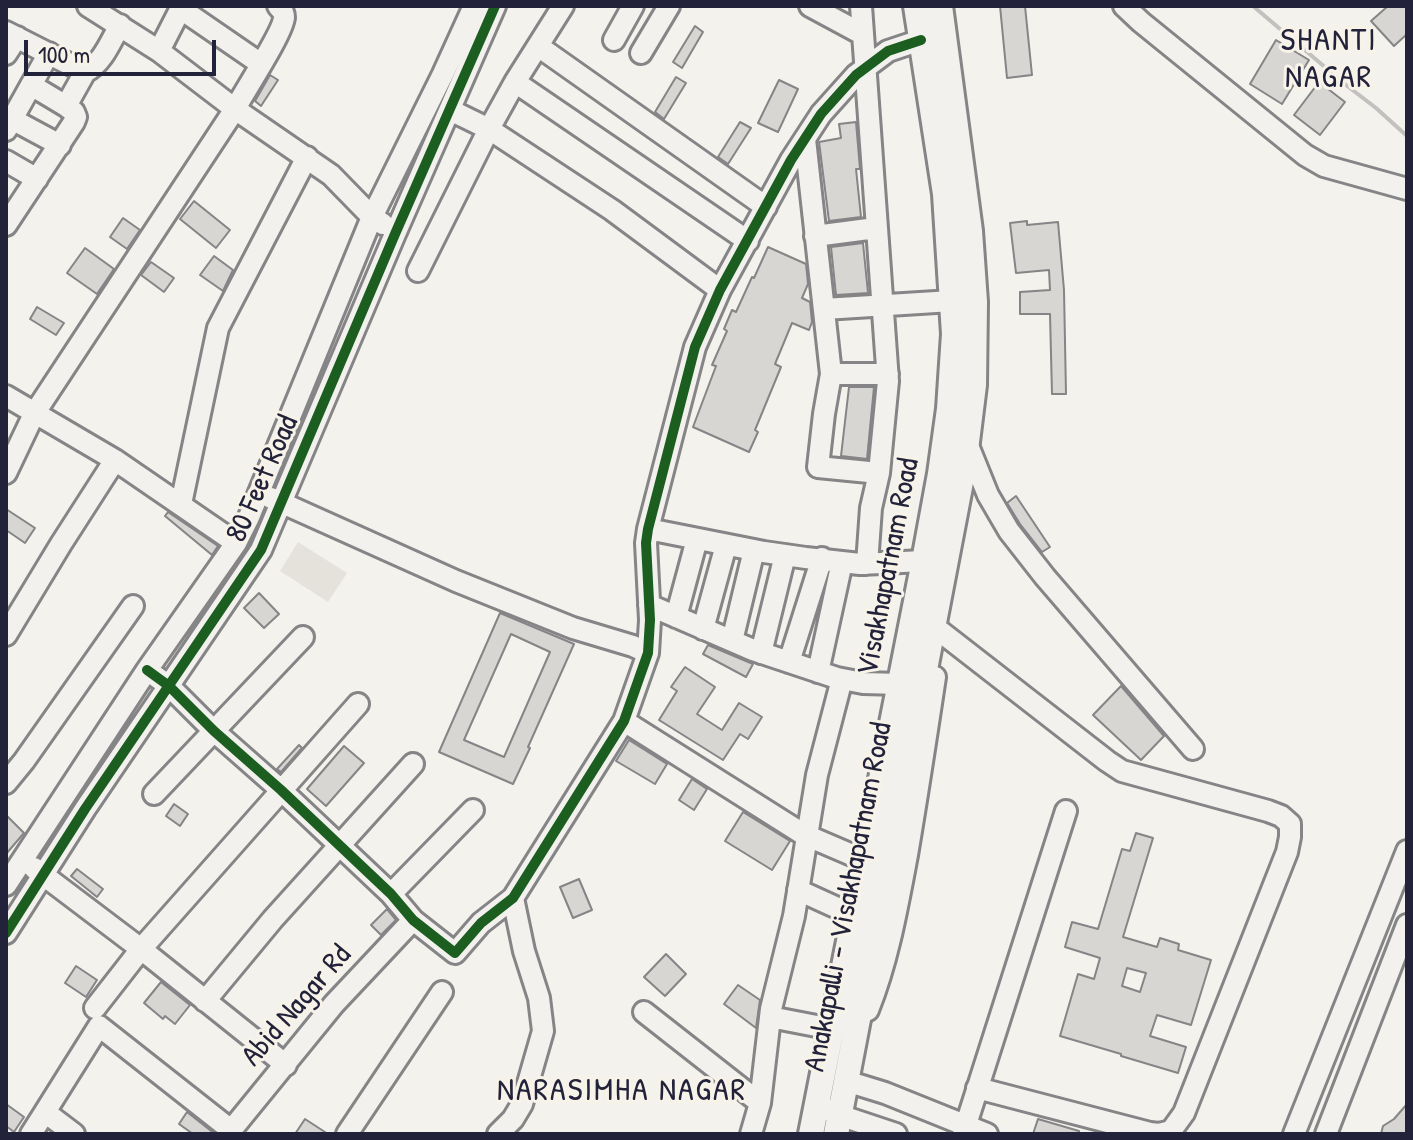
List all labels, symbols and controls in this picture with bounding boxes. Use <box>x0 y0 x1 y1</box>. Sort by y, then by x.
district label: SHANTI NAGAR <box>1281 22 1377 97</box>
scale bar <box>28 24 220 74</box>
text: 100 m <box>38 38 90 70</box>
street label: 80 Feet Road <box>219 410 307 548</box>
street label: Visakhapatnam Road <box>850 455 928 679</box>
street label: Anakapalli - Visakhapatnam Road <box>797 719 901 1075</box>
street label: Abid Nagar Rd <box>235 938 359 1074</box>
district label: NARASIMHA NAGAR <box>497 1072 747 1110</box>

